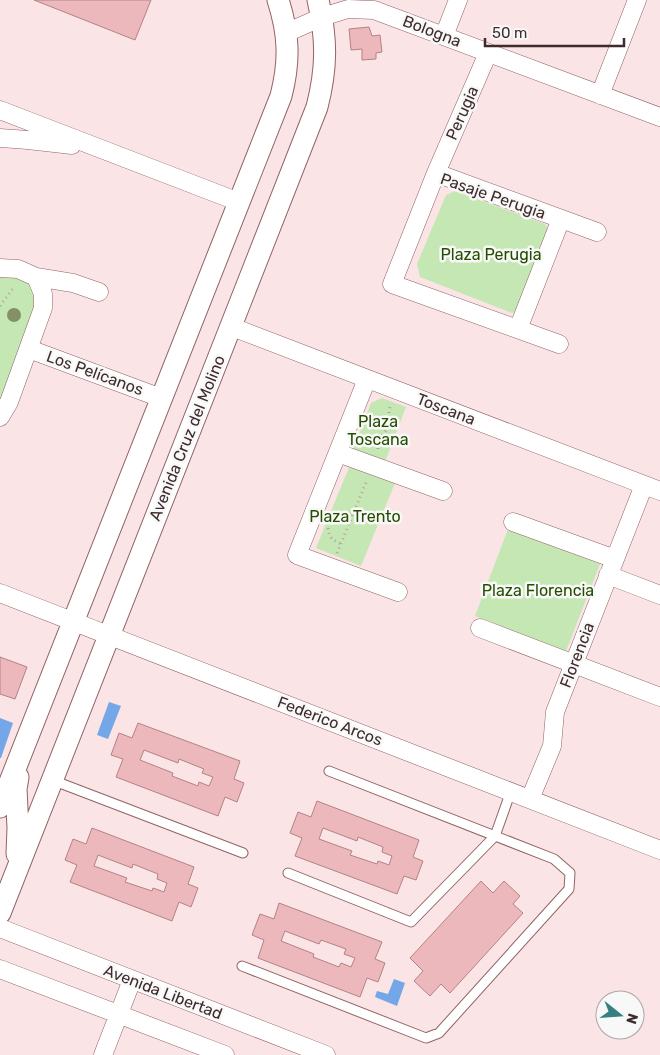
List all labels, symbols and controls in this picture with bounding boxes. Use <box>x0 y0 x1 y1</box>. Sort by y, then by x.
street label: Bologna <box>400 11 464 51</box>
scale bar <box>485 15 624 47</box>
text: 50 m <box>492 24 527 42</box>
street label: Perugia <box>442 83 482 143</box>
street label: Pasaje Perugia <box>438 169 548 223</box>
park label: Plaza Perugia <box>441 245 541 264</box>
street label: Los Pelícanos <box>44 347 146 399</box>
street label: Avenida Cruz del Molino <box>145 352 229 524</box>
street label: Toscana <box>414 389 478 429</box>
park label: Plaza Toscana <box>347 412 409 449</box>
park label: Plaza Trento <box>309 507 401 526</box>
park label: Plaza Florencia <box>482 581 594 600</box>
street label: Florencia <box>556 620 598 690</box>
street label: Federico Arcos <box>275 692 385 750</box>
street label: Avenida Libertad <box>101 961 225 1023</box>
north arrow <box>595 990 645 1040</box>
text: N <box>622 1011 642 1026</box>

